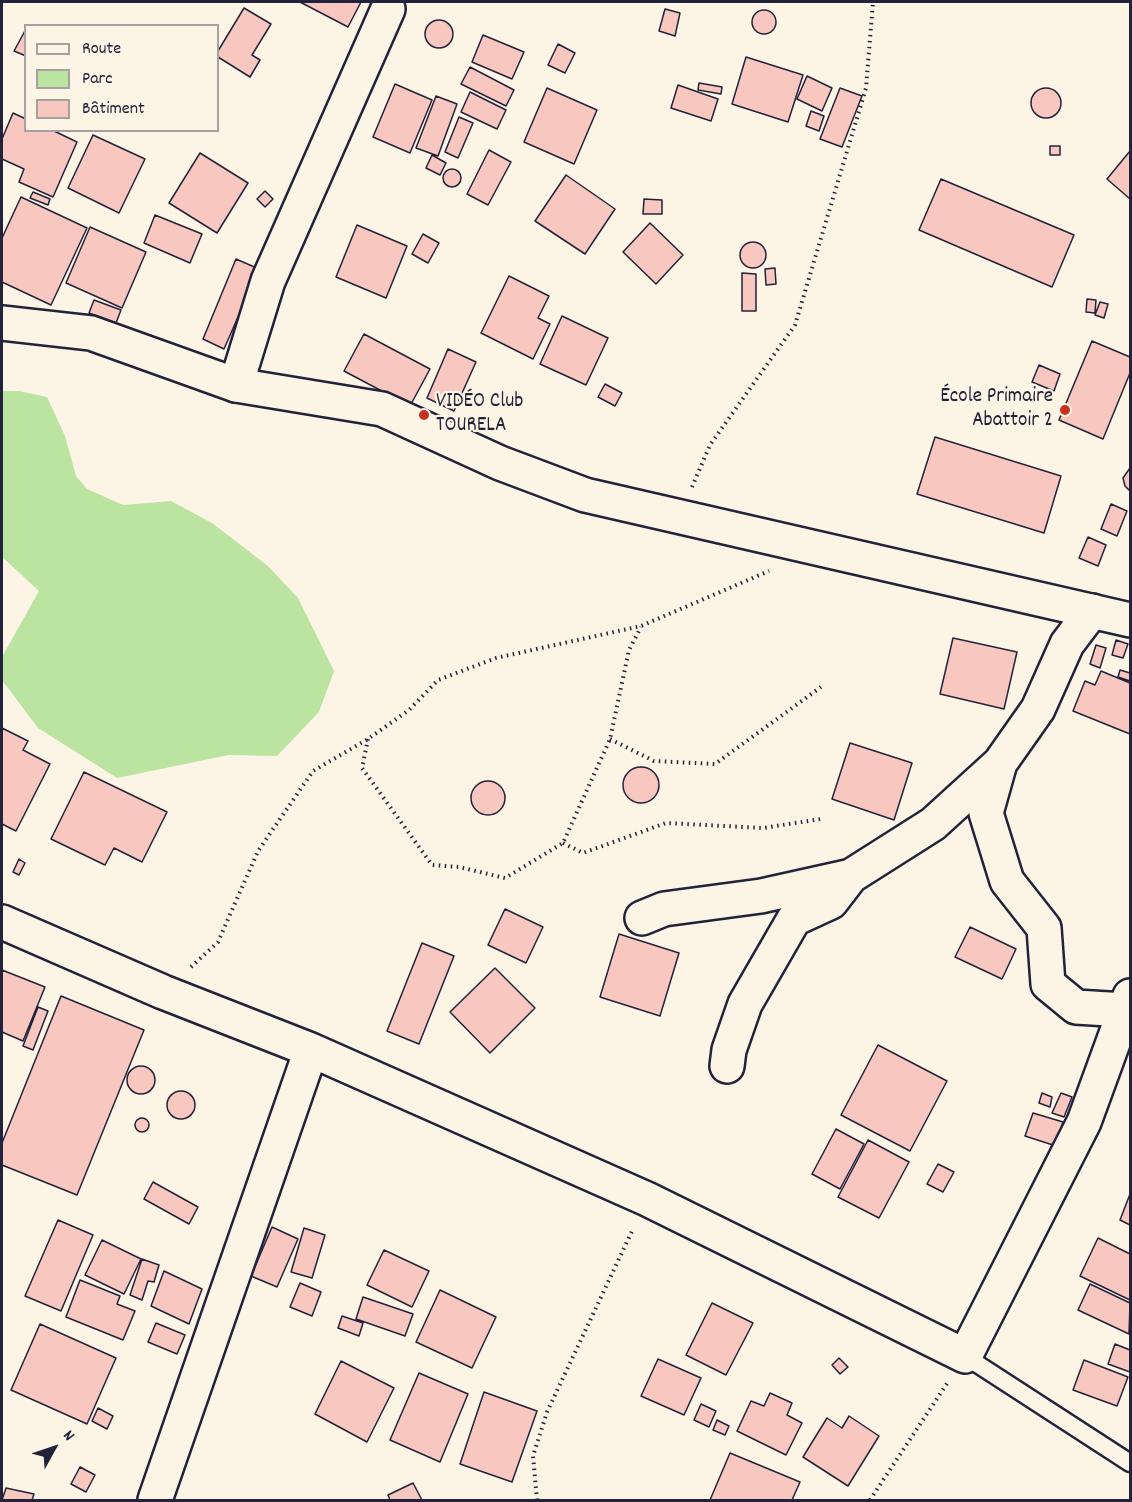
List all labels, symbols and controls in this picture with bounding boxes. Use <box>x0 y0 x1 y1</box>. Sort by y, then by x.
legend <box>24 24 219 132</box>
text: Route <box>82 37 121 62</box>
text: Parc <box>82 67 113 92</box>
text: Bâtiment <box>82 97 145 122</box>
place label: École Primaire Abattoir 2 <box>940 385 1053 435</box>
place label: VIDÉO Club TOURELA <box>436 390 523 440</box>
marker: École Primaire Abattoir 2 <box>1058 403 1072 417</box>
marker: VIDÉO Club TOURELA <box>417 408 431 422</box>
north arrow <box>24 1418 84 1478</box>
text: N <box>57 1426 80 1447</box>

